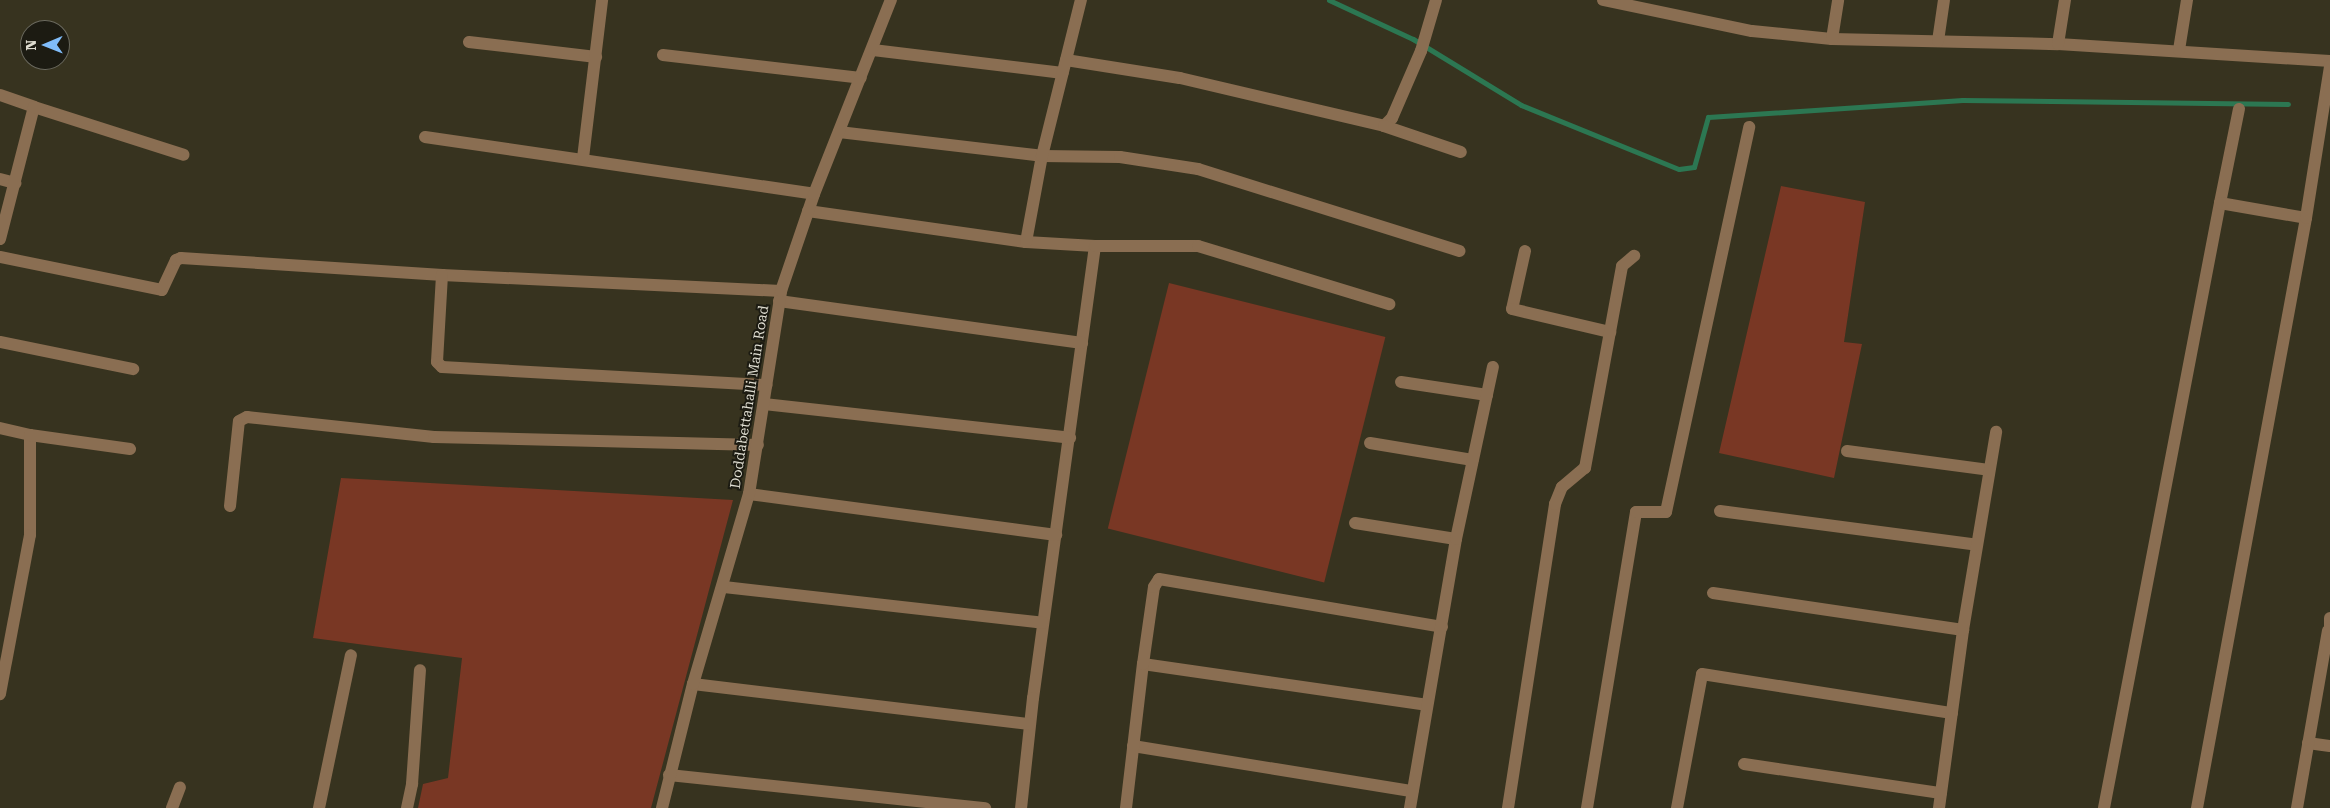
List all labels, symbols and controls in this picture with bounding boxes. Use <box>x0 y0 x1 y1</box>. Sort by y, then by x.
north arrow <box>20 20 70 70</box>
text: N <box>23 40 39 51</box>
street label: Doddabettahalli Main Road <box>726 304 772 490</box>

